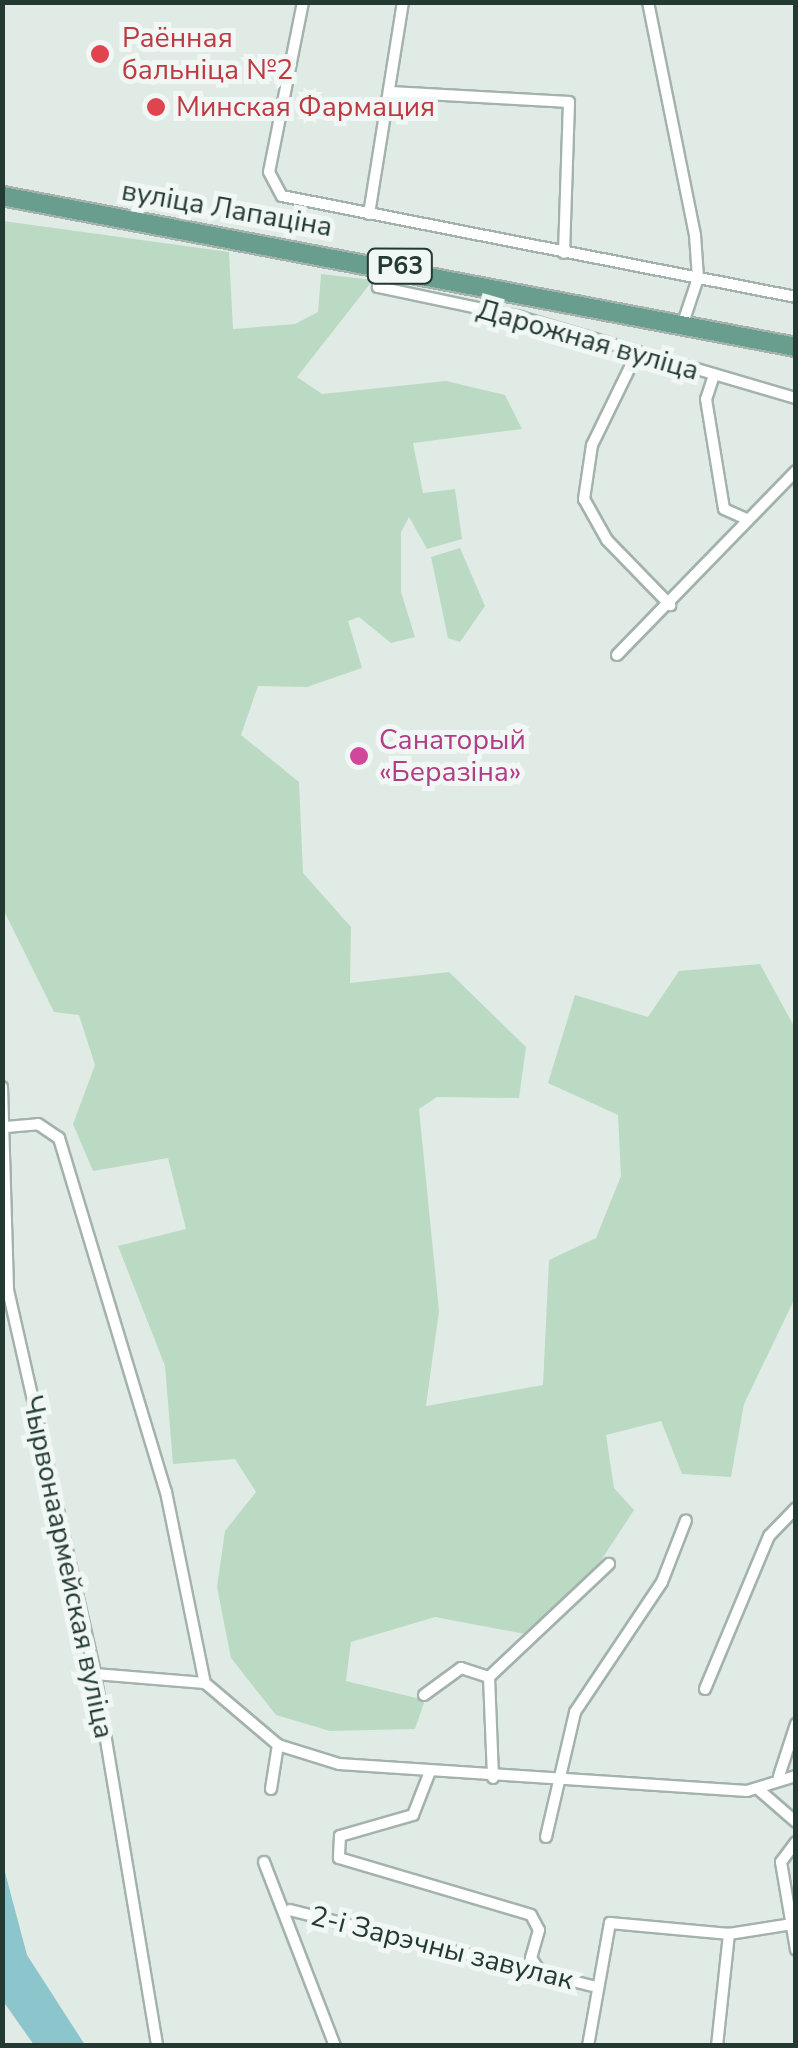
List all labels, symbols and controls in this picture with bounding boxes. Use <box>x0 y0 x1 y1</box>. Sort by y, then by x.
place label: Раённая бальніца №2 <box>122 21 293 87</box>
marker: Раённая бальніца №2 <box>87 41 113 67</box>
place label: Минская Фармация <box>176 90 435 124</box>
marker: Минская Фармация <box>145 96 167 118</box>
street label: вуліца Лапаціна <box>119 174 335 244</box>
road number: Р63 <box>365 246 435 286</box>
street label: Дарожная вуліца <box>473 292 703 388</box>
place label: Санаторый «Беразіна» <box>379 723 526 789</box>
marker: Санаторый «Беразіна» <box>348 745 370 767</box>
street label: Чырвонаармейская вуліца <box>15 1393 121 1741</box>
street label: 2-і Зарэчны завулак <box>307 1899 577 1997</box>

